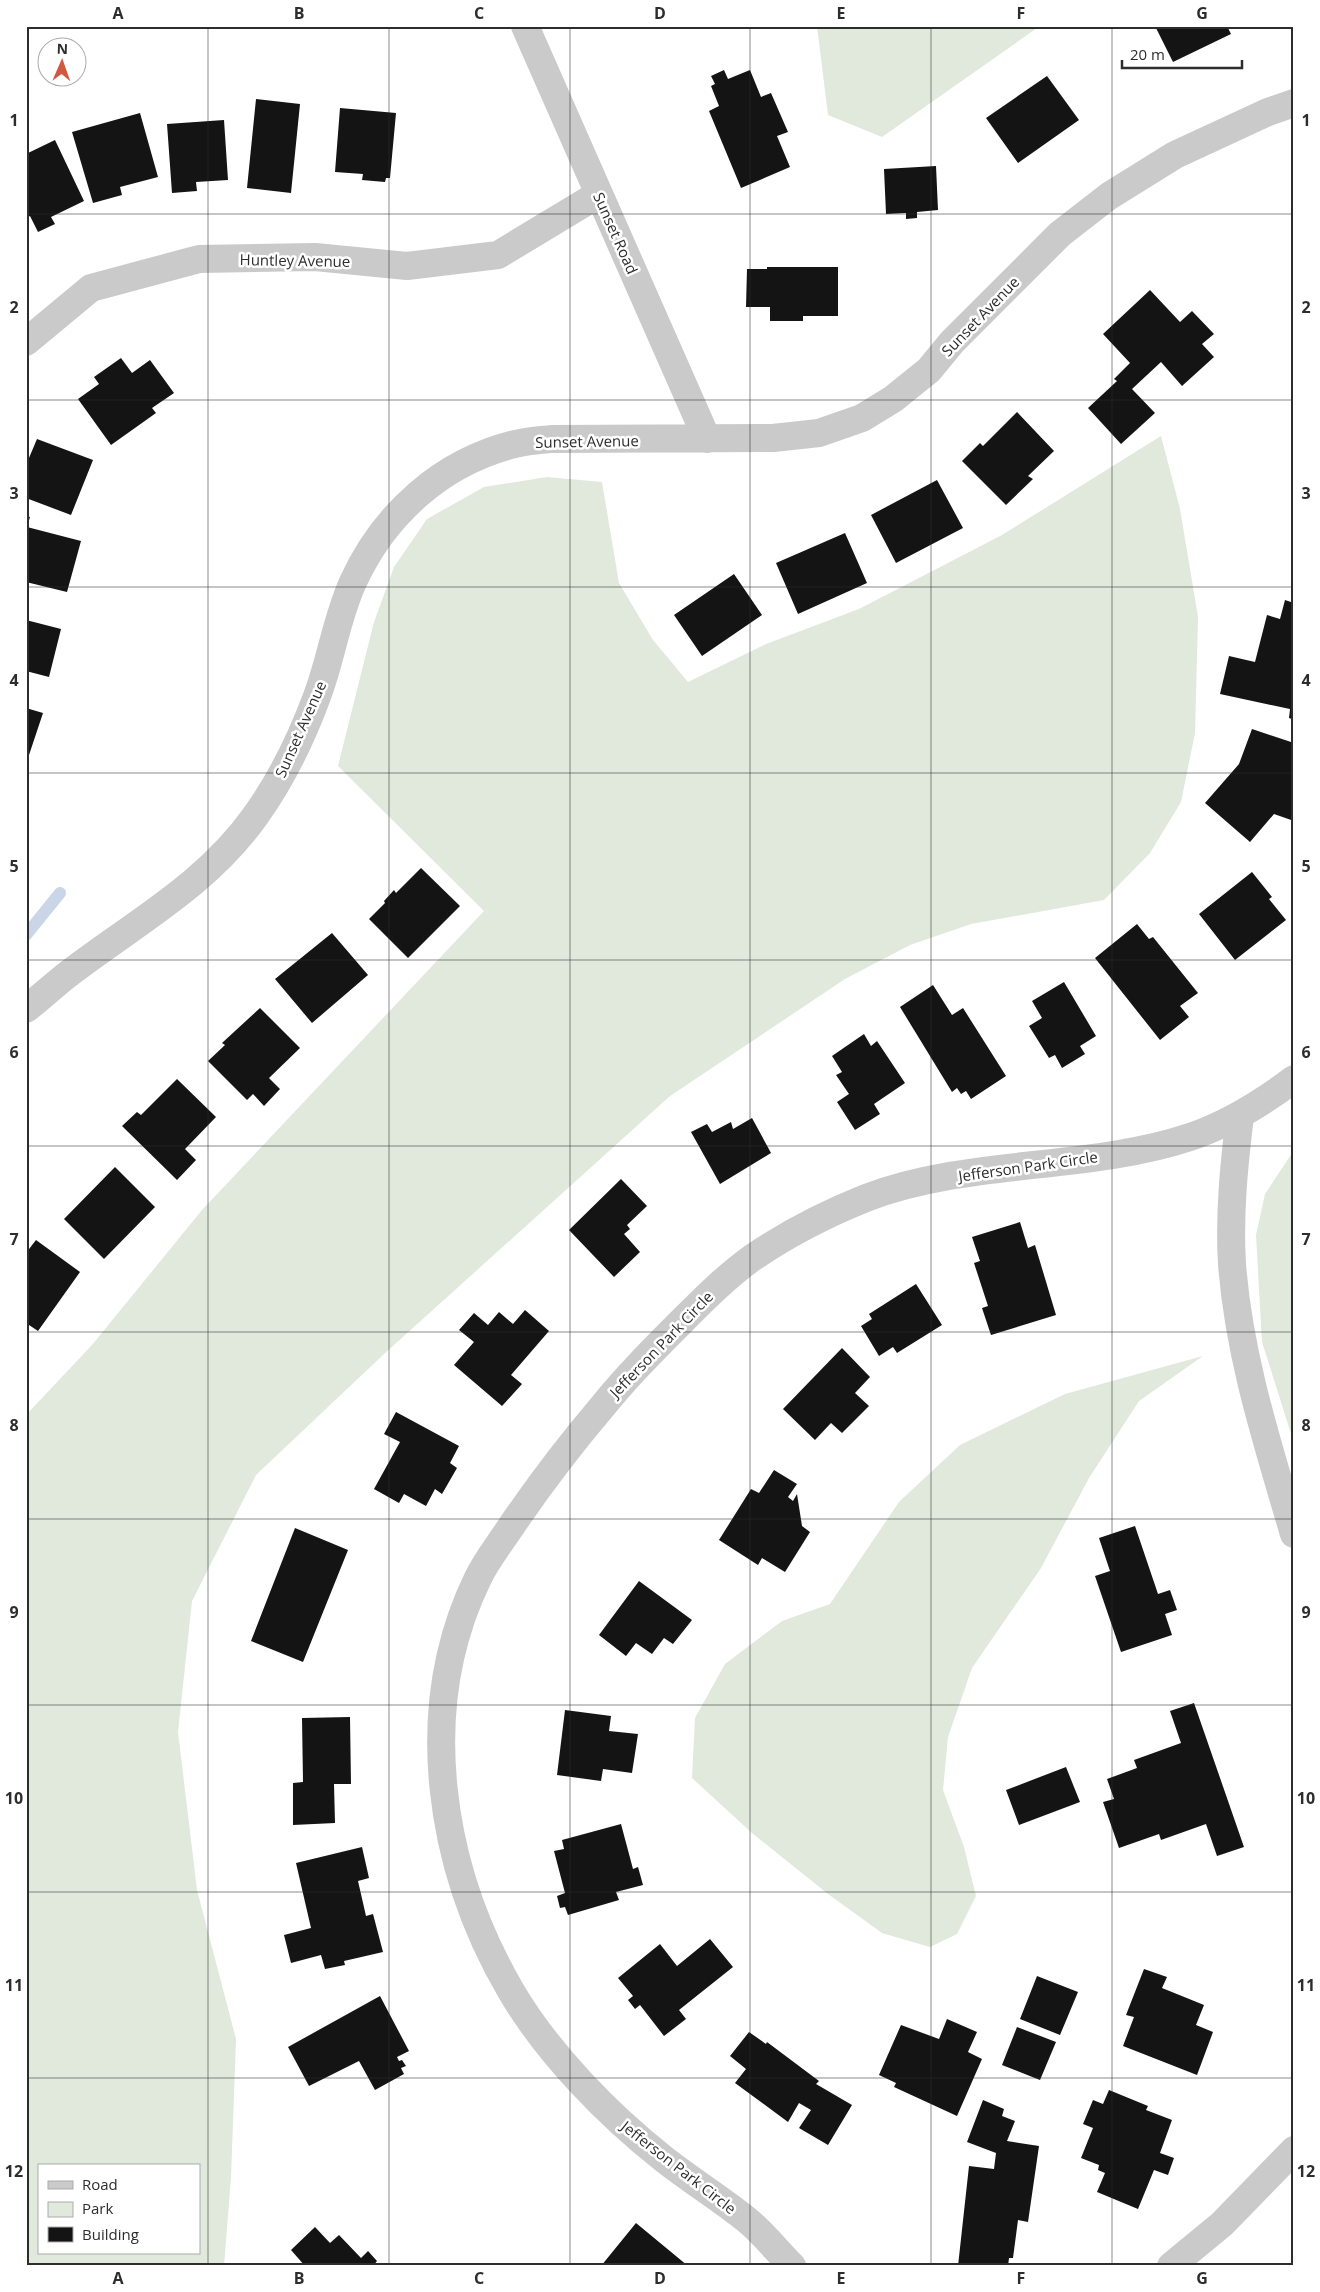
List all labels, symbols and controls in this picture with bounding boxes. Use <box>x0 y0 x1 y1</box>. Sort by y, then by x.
text: A <box>112 2 124 24</box>
text: B <box>294 2 304 24</box>
text: C <box>474 2 484 24</box>
text: D <box>654 2 666 24</box>
text: E <box>837 2 846 24</box>
text: F <box>1017 2 1025 24</box>
text: G <box>1196 2 1208 24</box>
north arrow <box>38 38 88 88</box>
scale bar <box>1122 38 1242 70</box>
text: N <box>56 39 68 58</box>
text: 20 m <box>1130 44 1165 64</box>
text: 1 <box>9 109 19 131</box>
text: 1 <box>1301 109 1311 131</box>
street label: Sunset Road <box>589 189 643 277</box>
street label: Huntley Avenue <box>240 249 350 271</box>
street label: Sunset Avenue <box>937 272 1023 360</box>
text: 2 <box>9 296 19 318</box>
text: 2 <box>1301 296 1311 318</box>
street label: Sunset Avenue <box>535 430 639 452</box>
text: 3 <box>9 482 19 504</box>
text: 3 <box>1301 482 1311 504</box>
text: 4 <box>9 669 19 691</box>
text: 4 <box>1301 669 1311 691</box>
street label: Sunset Avenue <box>270 678 330 780</box>
text: 5 <box>9 855 19 877</box>
text: 5 <box>1301 855 1311 877</box>
text: 6 <box>9 1041 19 1063</box>
text: 6 <box>1301 1041 1311 1063</box>
street label: Jefferson Park Circle <box>955 1146 1099 1186</box>
text: 7 <box>9 1228 19 1250</box>
text: 7 <box>1301 1228 1311 1250</box>
street label: Jefferson Park Circle <box>604 1287 717 1403</box>
text: 8 <box>9 1414 19 1436</box>
text: 8 <box>1301 1414 1311 1436</box>
text: 9 <box>9 1601 19 1623</box>
text: 9 <box>1301 1601 1311 1623</box>
text: 10 <box>5 1787 23 1809</box>
text: 10 <box>1297 1787 1315 1809</box>
text: 11 <box>5 1974 23 1996</box>
text: 11 <box>1297 1974 1315 1996</box>
street label: Jefferson Park Circle <box>616 2115 740 2218</box>
text: 12 <box>5 2160 23 2182</box>
text: 12 <box>1297 2160 1315 2182</box>
legend <box>38 2164 200 2254</box>
text: Road <box>82 2174 118 2194</box>
text: Park <box>82 2198 113 2218</box>
text: Building <box>82 2224 139 2244</box>
text: A <box>112 2267 124 2289</box>
text: B <box>294 2267 304 2289</box>
text: C <box>474 2267 484 2289</box>
text: D <box>654 2267 666 2289</box>
text: E <box>837 2267 846 2289</box>
text: F <box>1017 2267 1025 2289</box>
text: G <box>1196 2267 1208 2289</box>

